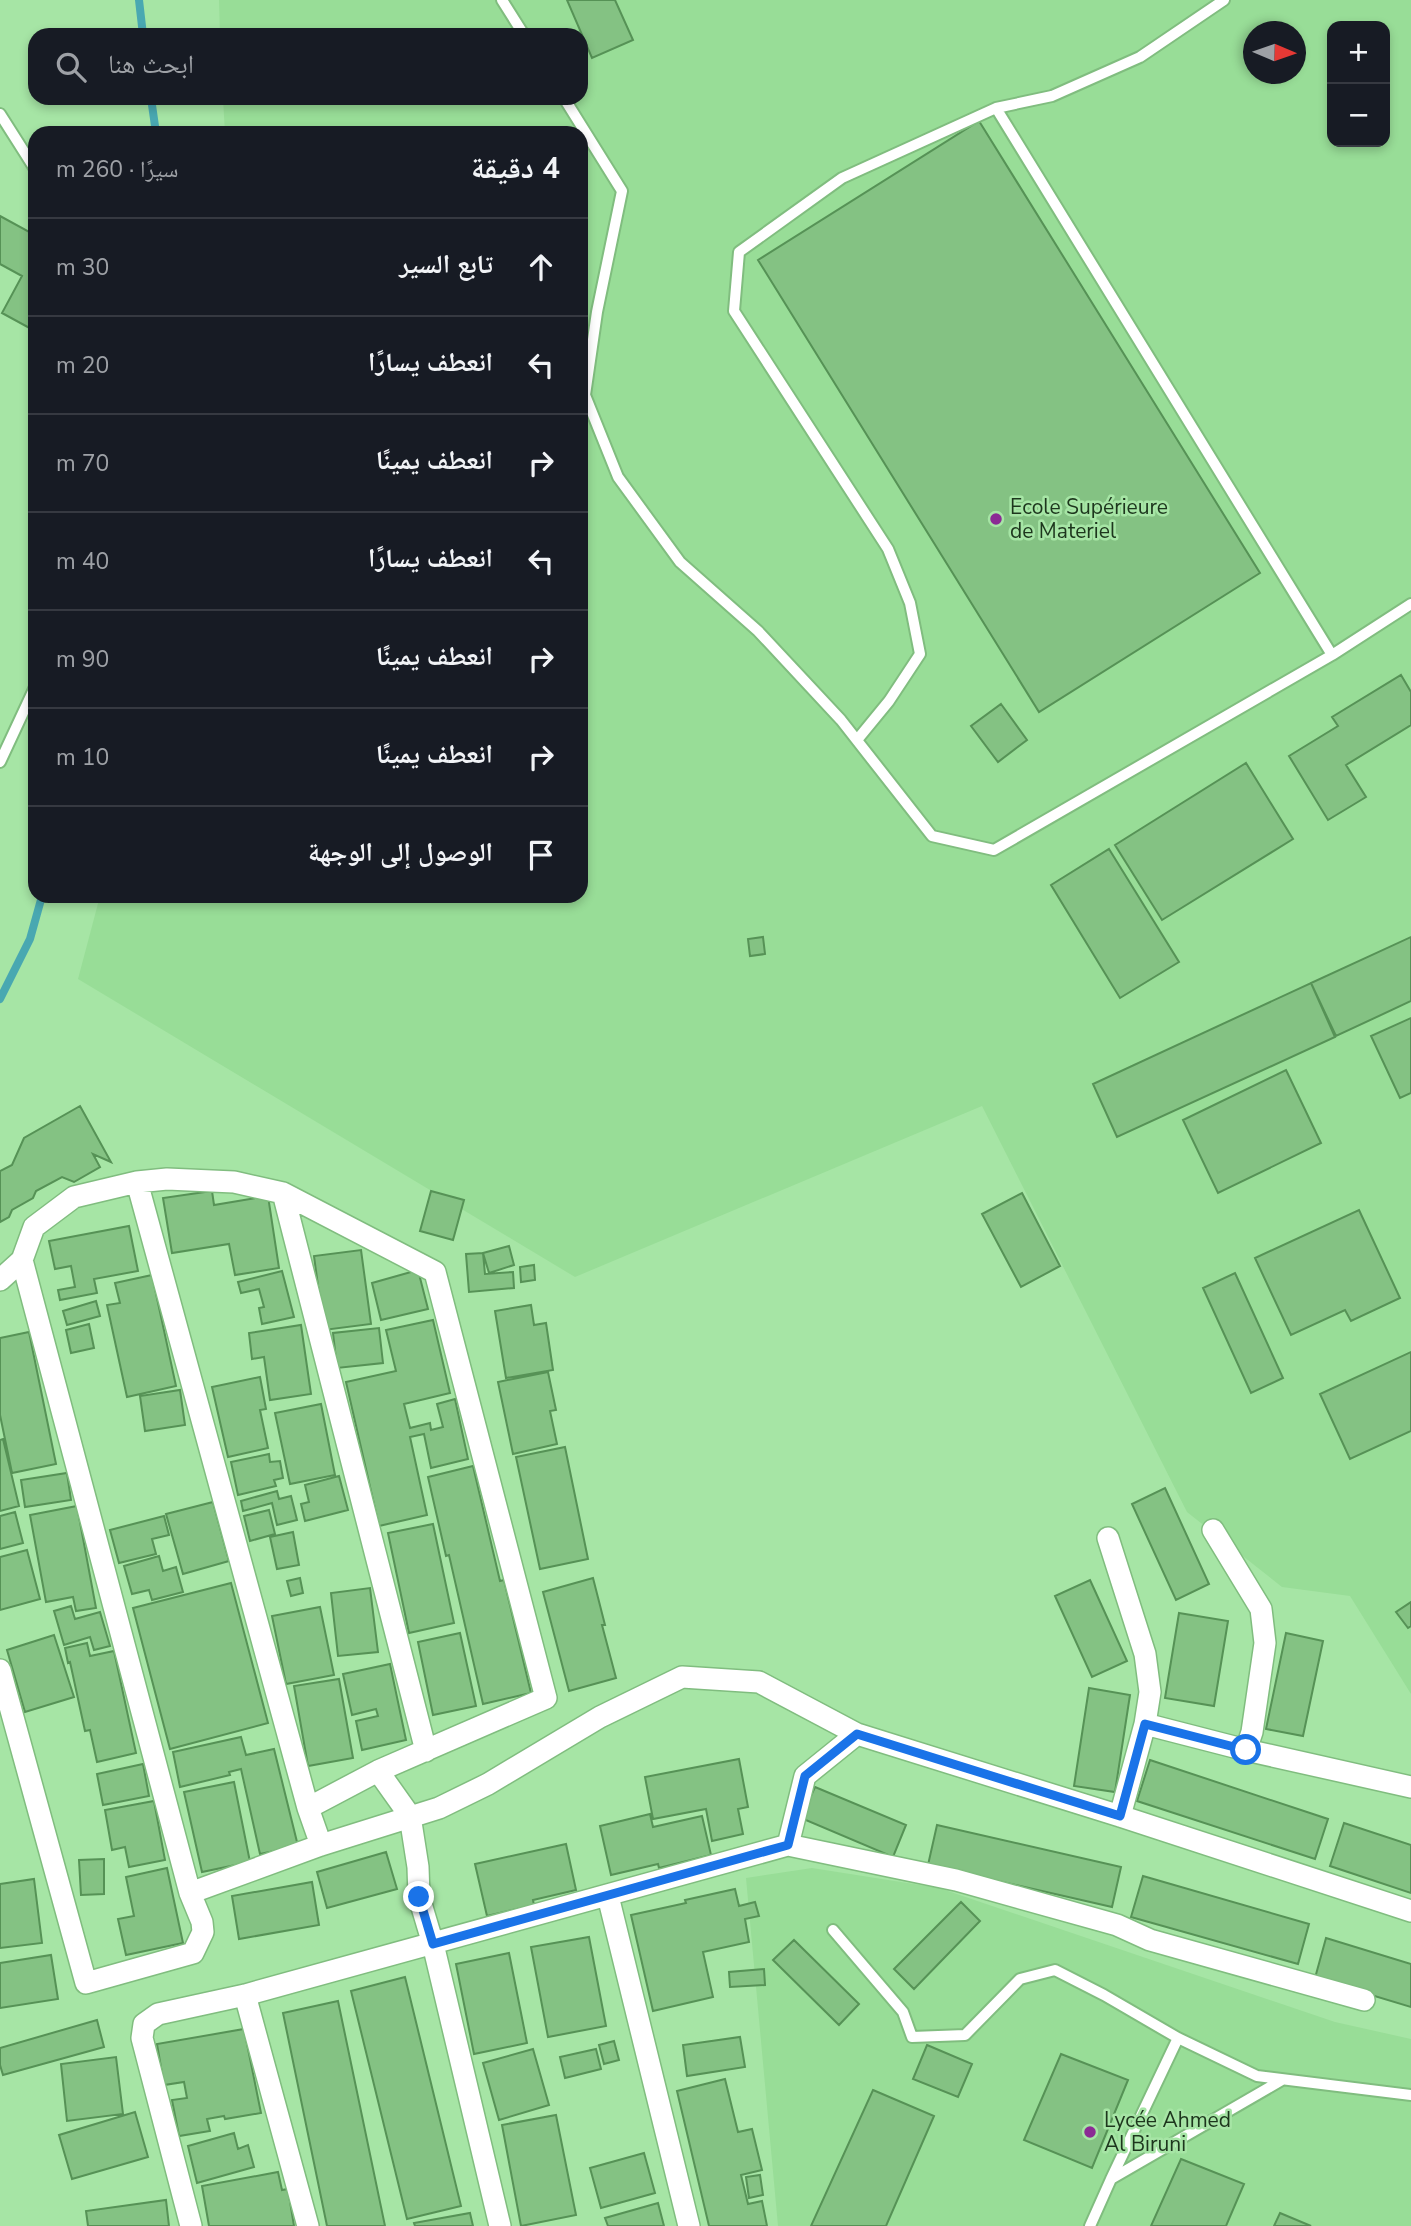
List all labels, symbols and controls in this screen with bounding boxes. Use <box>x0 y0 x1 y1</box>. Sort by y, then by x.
north arrow <box>1243 21 1306 84</box>
map controls <box>1327 21 1390 147</box>
button: + <box>1327 21 1390 84</box>
search box <box>28 28 588 105</box>
text: ابحث هنا <box>108 47 194 82</box>
icon: search <box>52 48 90 86</box>
button: − <box>1327 84 1390 147</box>
text: 4 دقيقة <box>471 148 560 189</box>
text: سيرًا · 260 m <box>56 154 178 185</box>
text: تابع السير <box>399 247 493 282</box>
icon: ahead <box>522 248 560 286</box>
text: 30 m <box>56 252 109 283</box>
text: انعطف يسارًا <box>368 345 493 380</box>
icon: left <box>522 346 560 384</box>
text: 20 m <box>56 350 109 381</box>
text: انعطف يمينًا <box>376 443 493 478</box>
icon: right <box>522 444 560 482</box>
text: 70 m <box>56 448 109 479</box>
place label: Ecole Supérieure de Materiel <box>1010 493 1168 545</box>
marker: Ecole Supérieure de Materiel <box>988 511 1004 527</box>
text: انعطف يسارًا <box>368 541 493 576</box>
icon: left <box>522 542 560 580</box>
text: 40 m <box>56 546 109 577</box>
text: انعطف يمينًا <box>376 639 493 674</box>
icon: right <box>522 640 560 678</box>
text: 90 m <box>56 644 109 675</box>
text: انعطف يمينًا <box>376 737 493 772</box>
icon: right <box>522 738 560 776</box>
text: 10 m <box>56 742 109 773</box>
text: الوصول إلى الوجهة <box>308 835 493 870</box>
icon: arrive <box>522 836 560 874</box>
route start <box>1230 1734 1261 1765</box>
route end <box>403 1881 434 1912</box>
place label: Lycée Ahmed Al Biruni <box>1104 2106 1231 2158</box>
marker: Lycée Ahmed Al Biruni <box>1082 2124 1098 2140</box>

